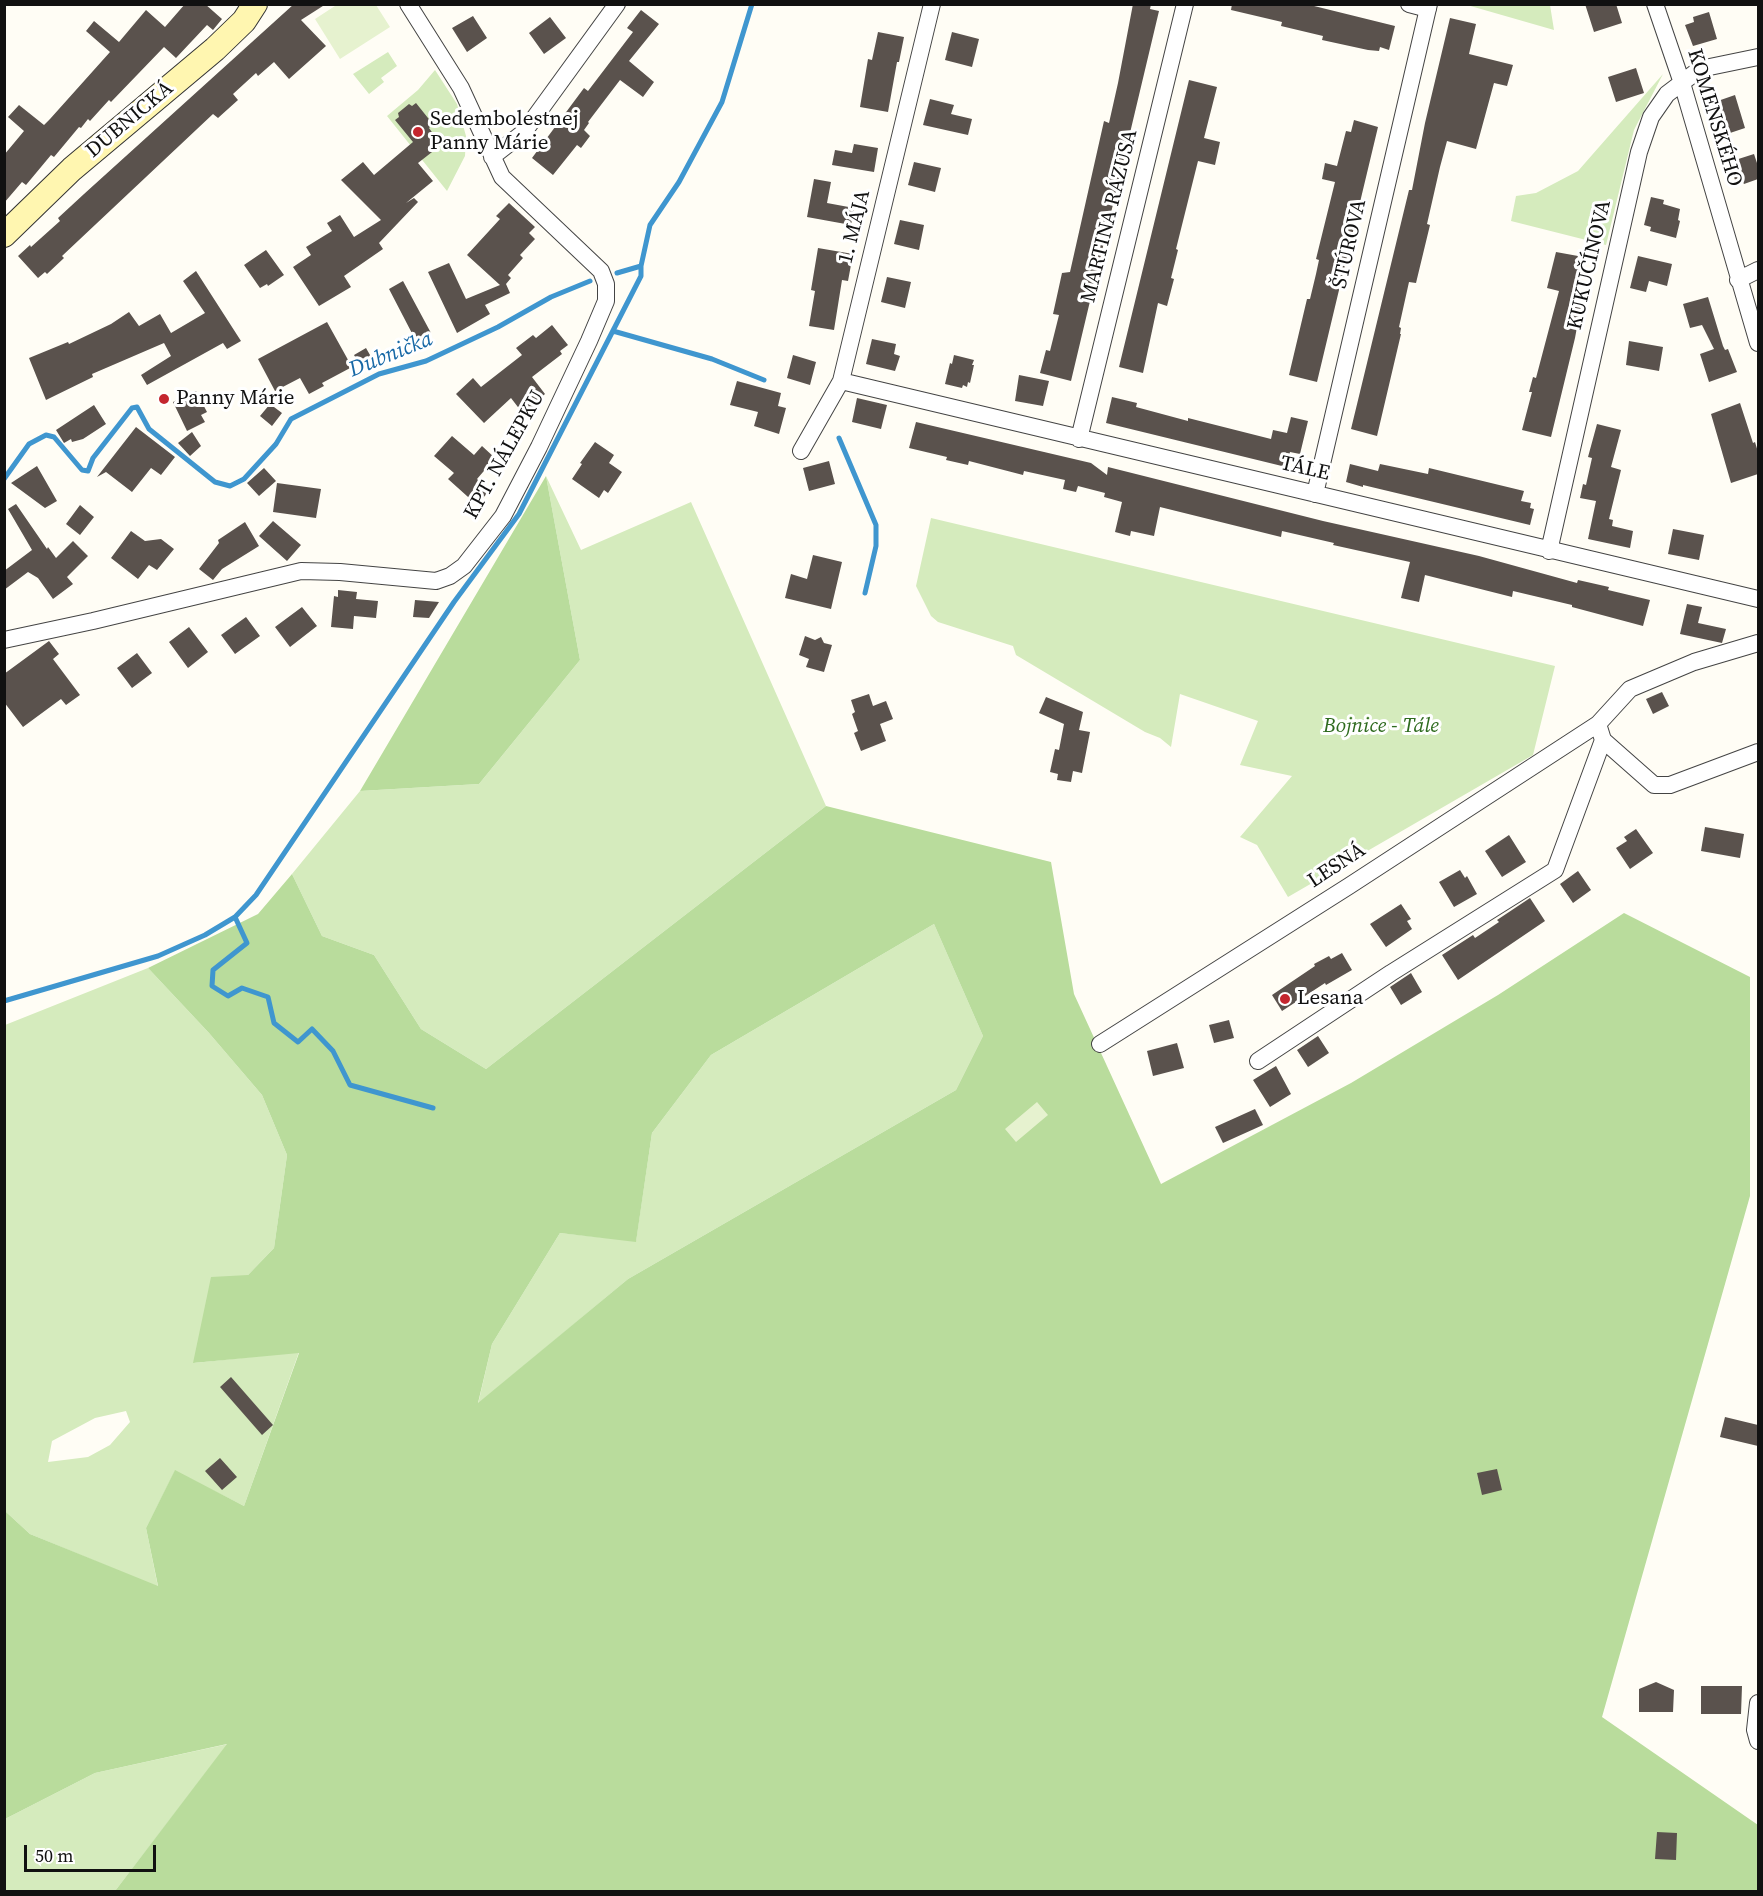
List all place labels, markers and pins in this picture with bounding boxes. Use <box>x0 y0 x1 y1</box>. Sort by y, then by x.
place label: Sedembolestnej Panny Márie <box>430 107 579 157</box>
marker: Sedembolestnej Panny Márie <box>411 125 425 139</box>
place label: Panny Márie <box>176 386 294 412</box>
marker: Panny Márie <box>157 392 171 406</box>
place label: Lesana <box>1297 986 1363 1012</box>
marker: Lesana <box>1278 992 1292 1006</box>

